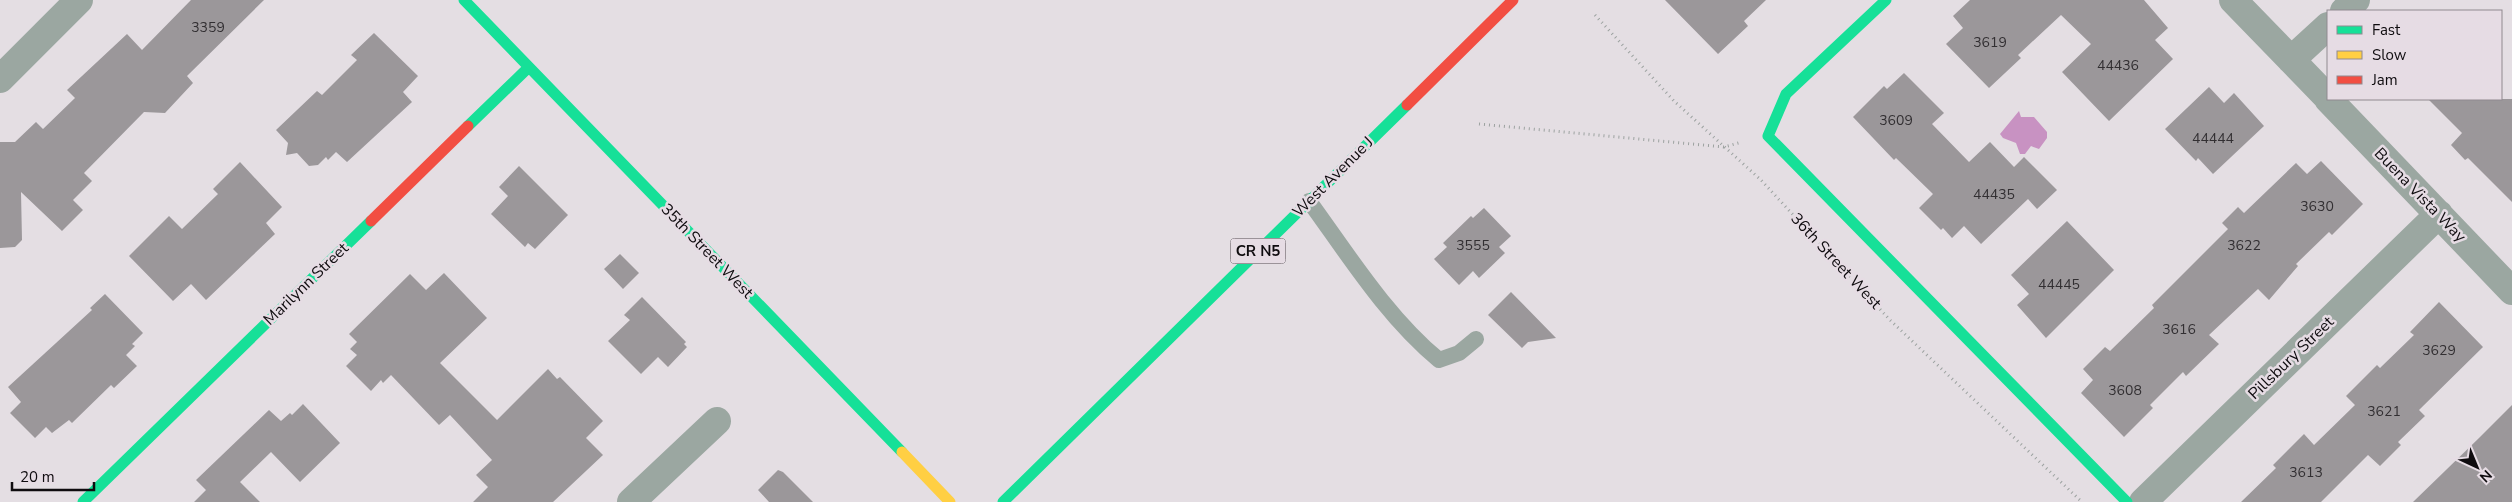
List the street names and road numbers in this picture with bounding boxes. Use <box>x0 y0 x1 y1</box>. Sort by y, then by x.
street label: West Avenue J <box>1288 132 1378 222</box>
street label: Buena Vista Way <box>2369 143 2471 248</box>
street label: 35th Street West <box>656 199 758 304</box>
street label: 36th Street West <box>1786 208 1887 314</box>
street label: Marilynn Street <box>259 237 354 330</box>
road number: CR N5 <box>1230 238 1286 264</box>
street label: Pillsbury Street <box>2243 311 2339 405</box>

